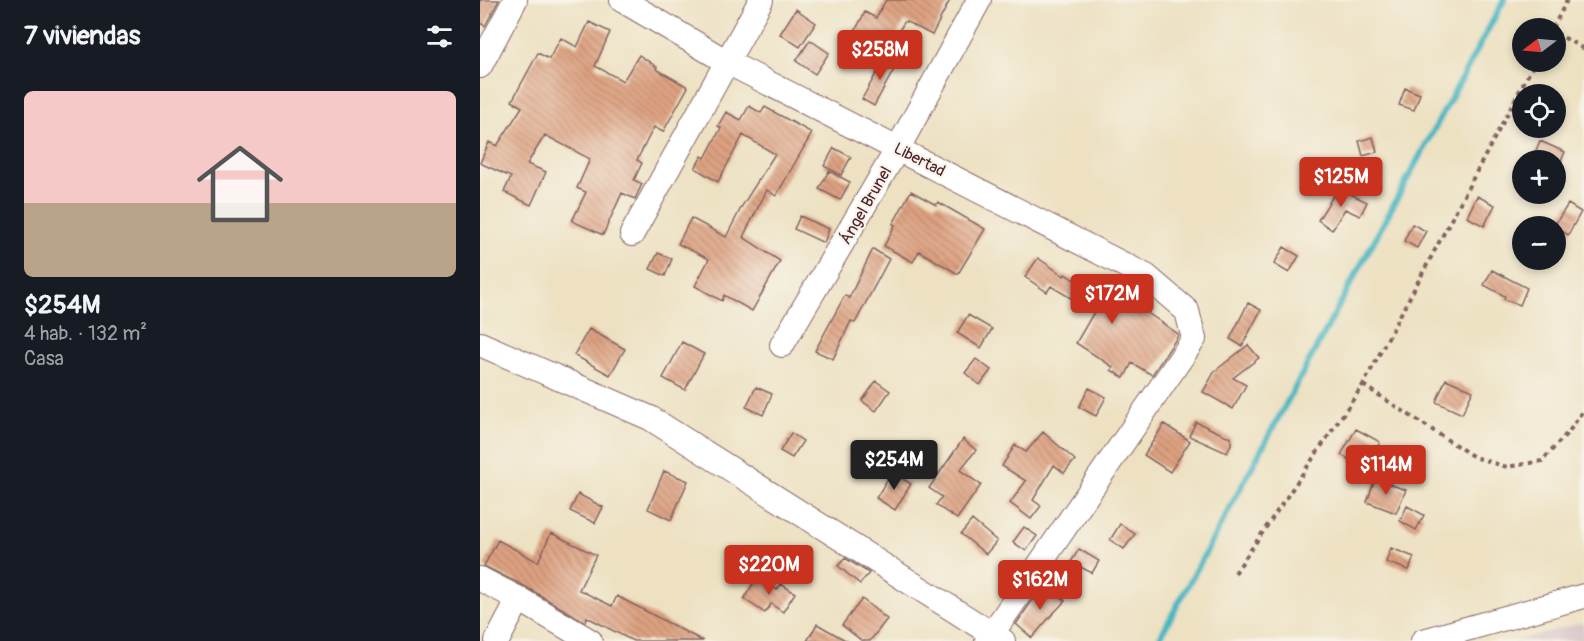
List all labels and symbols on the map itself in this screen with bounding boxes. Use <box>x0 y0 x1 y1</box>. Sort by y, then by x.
north arrow <box>1512 18 1566 72</box>
pin: $258M <box>838 30 922 81</box>
street label: Libertad <box>890 138 949 181</box>
pin: $125M <box>1299 157 1383 208</box>
street label: Ángel Brunel <box>836 163 896 248</box>
pin: $172M <box>1070 274 1154 325</box>
pin: $254M <box>852 440 936 491</box>
pin: $114M <box>1344 445 1428 496</box>
pin: $220M <box>727 545 811 596</box>
pin: $162M <box>998 560 1082 611</box>

